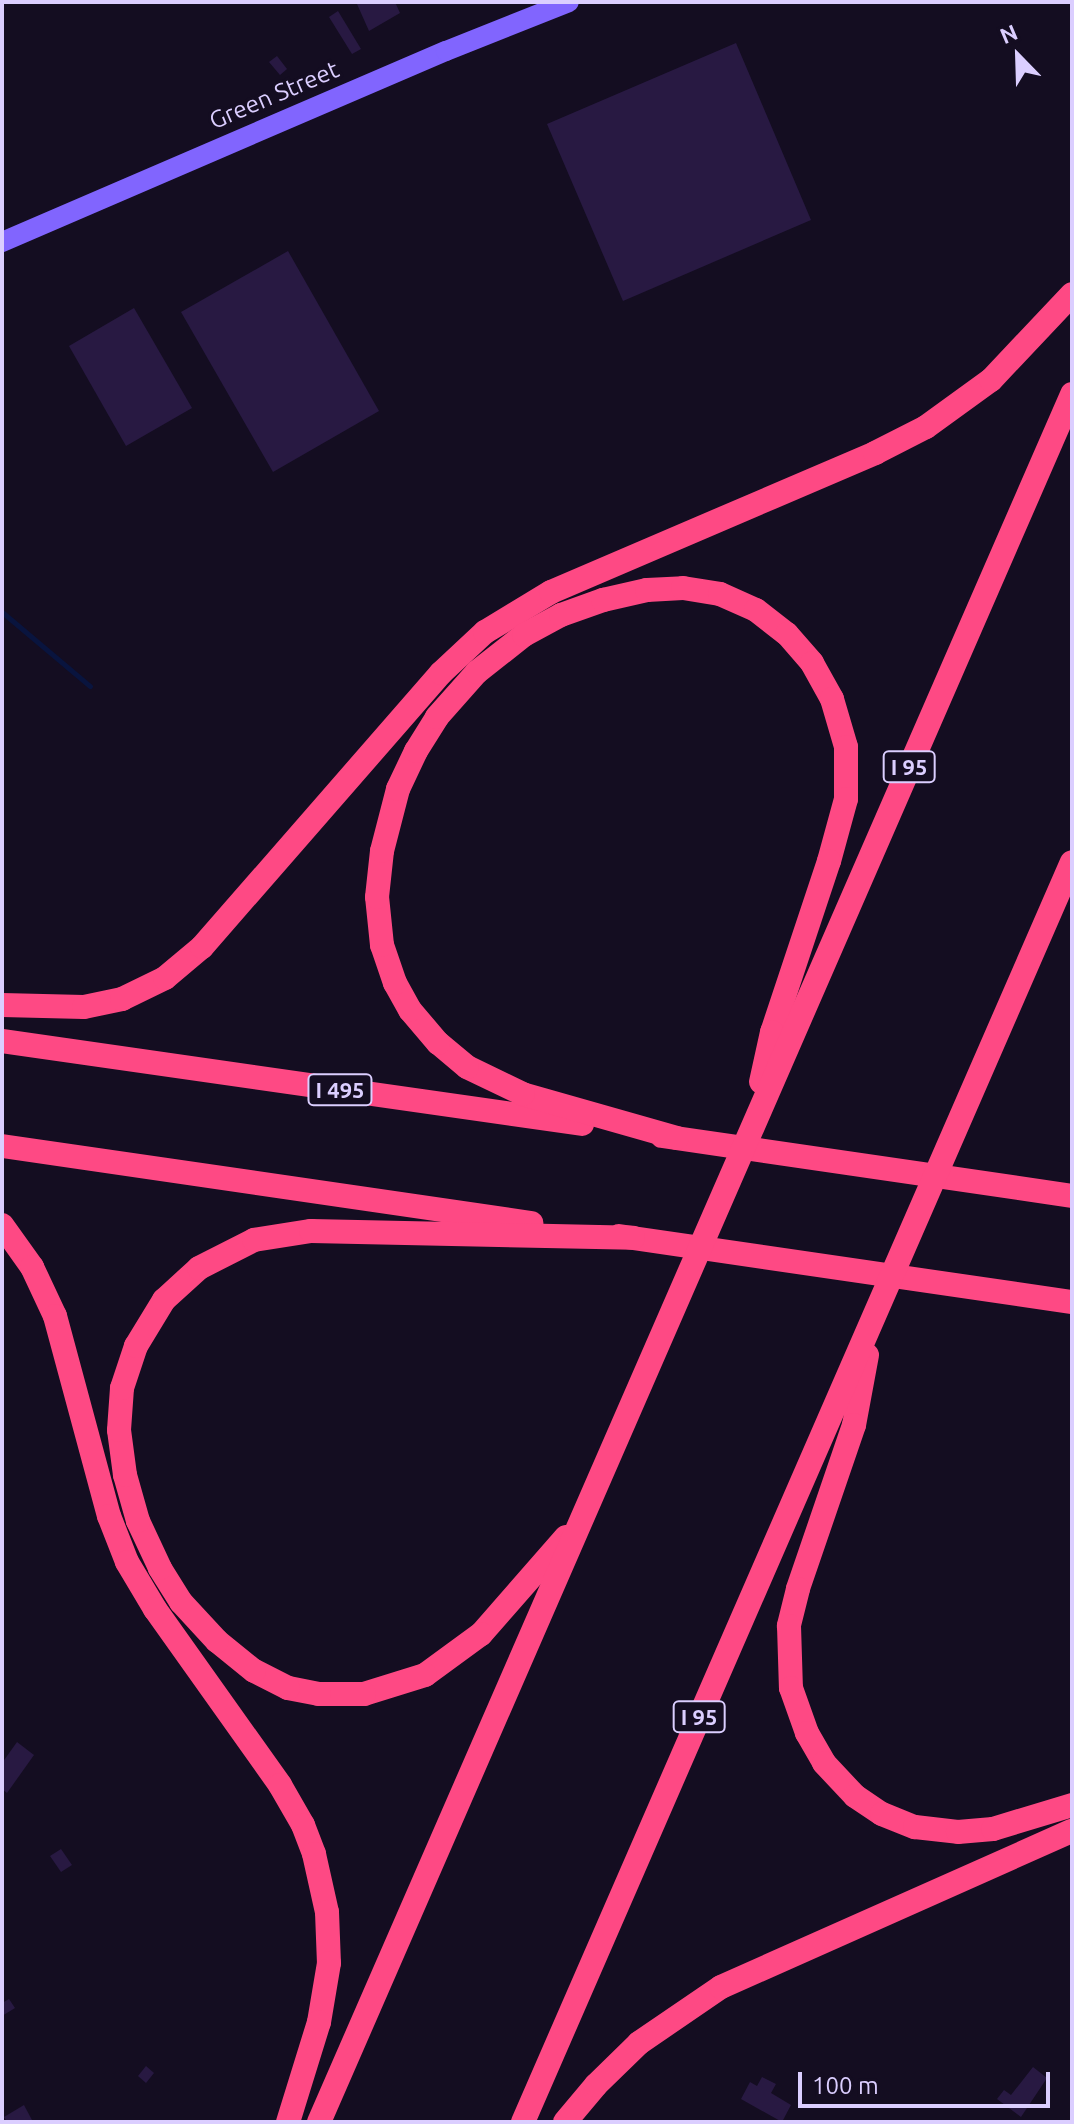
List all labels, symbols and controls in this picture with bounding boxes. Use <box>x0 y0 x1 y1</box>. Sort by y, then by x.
north arrow <box>978 16 1058 96</box>
text: N <box>996 19 1021 48</box>
street label: Green Street <box>205 55 343 135</box>
road number: I 95 <box>881 749 937 785</box>
road number: I 495 <box>306 1072 374 1108</box>
road number: I 95 <box>671 1699 727 1735</box>
scale bar <box>802 2056 1054 2106</box>
text: 100 m <box>812 2072 879 2099</box>

